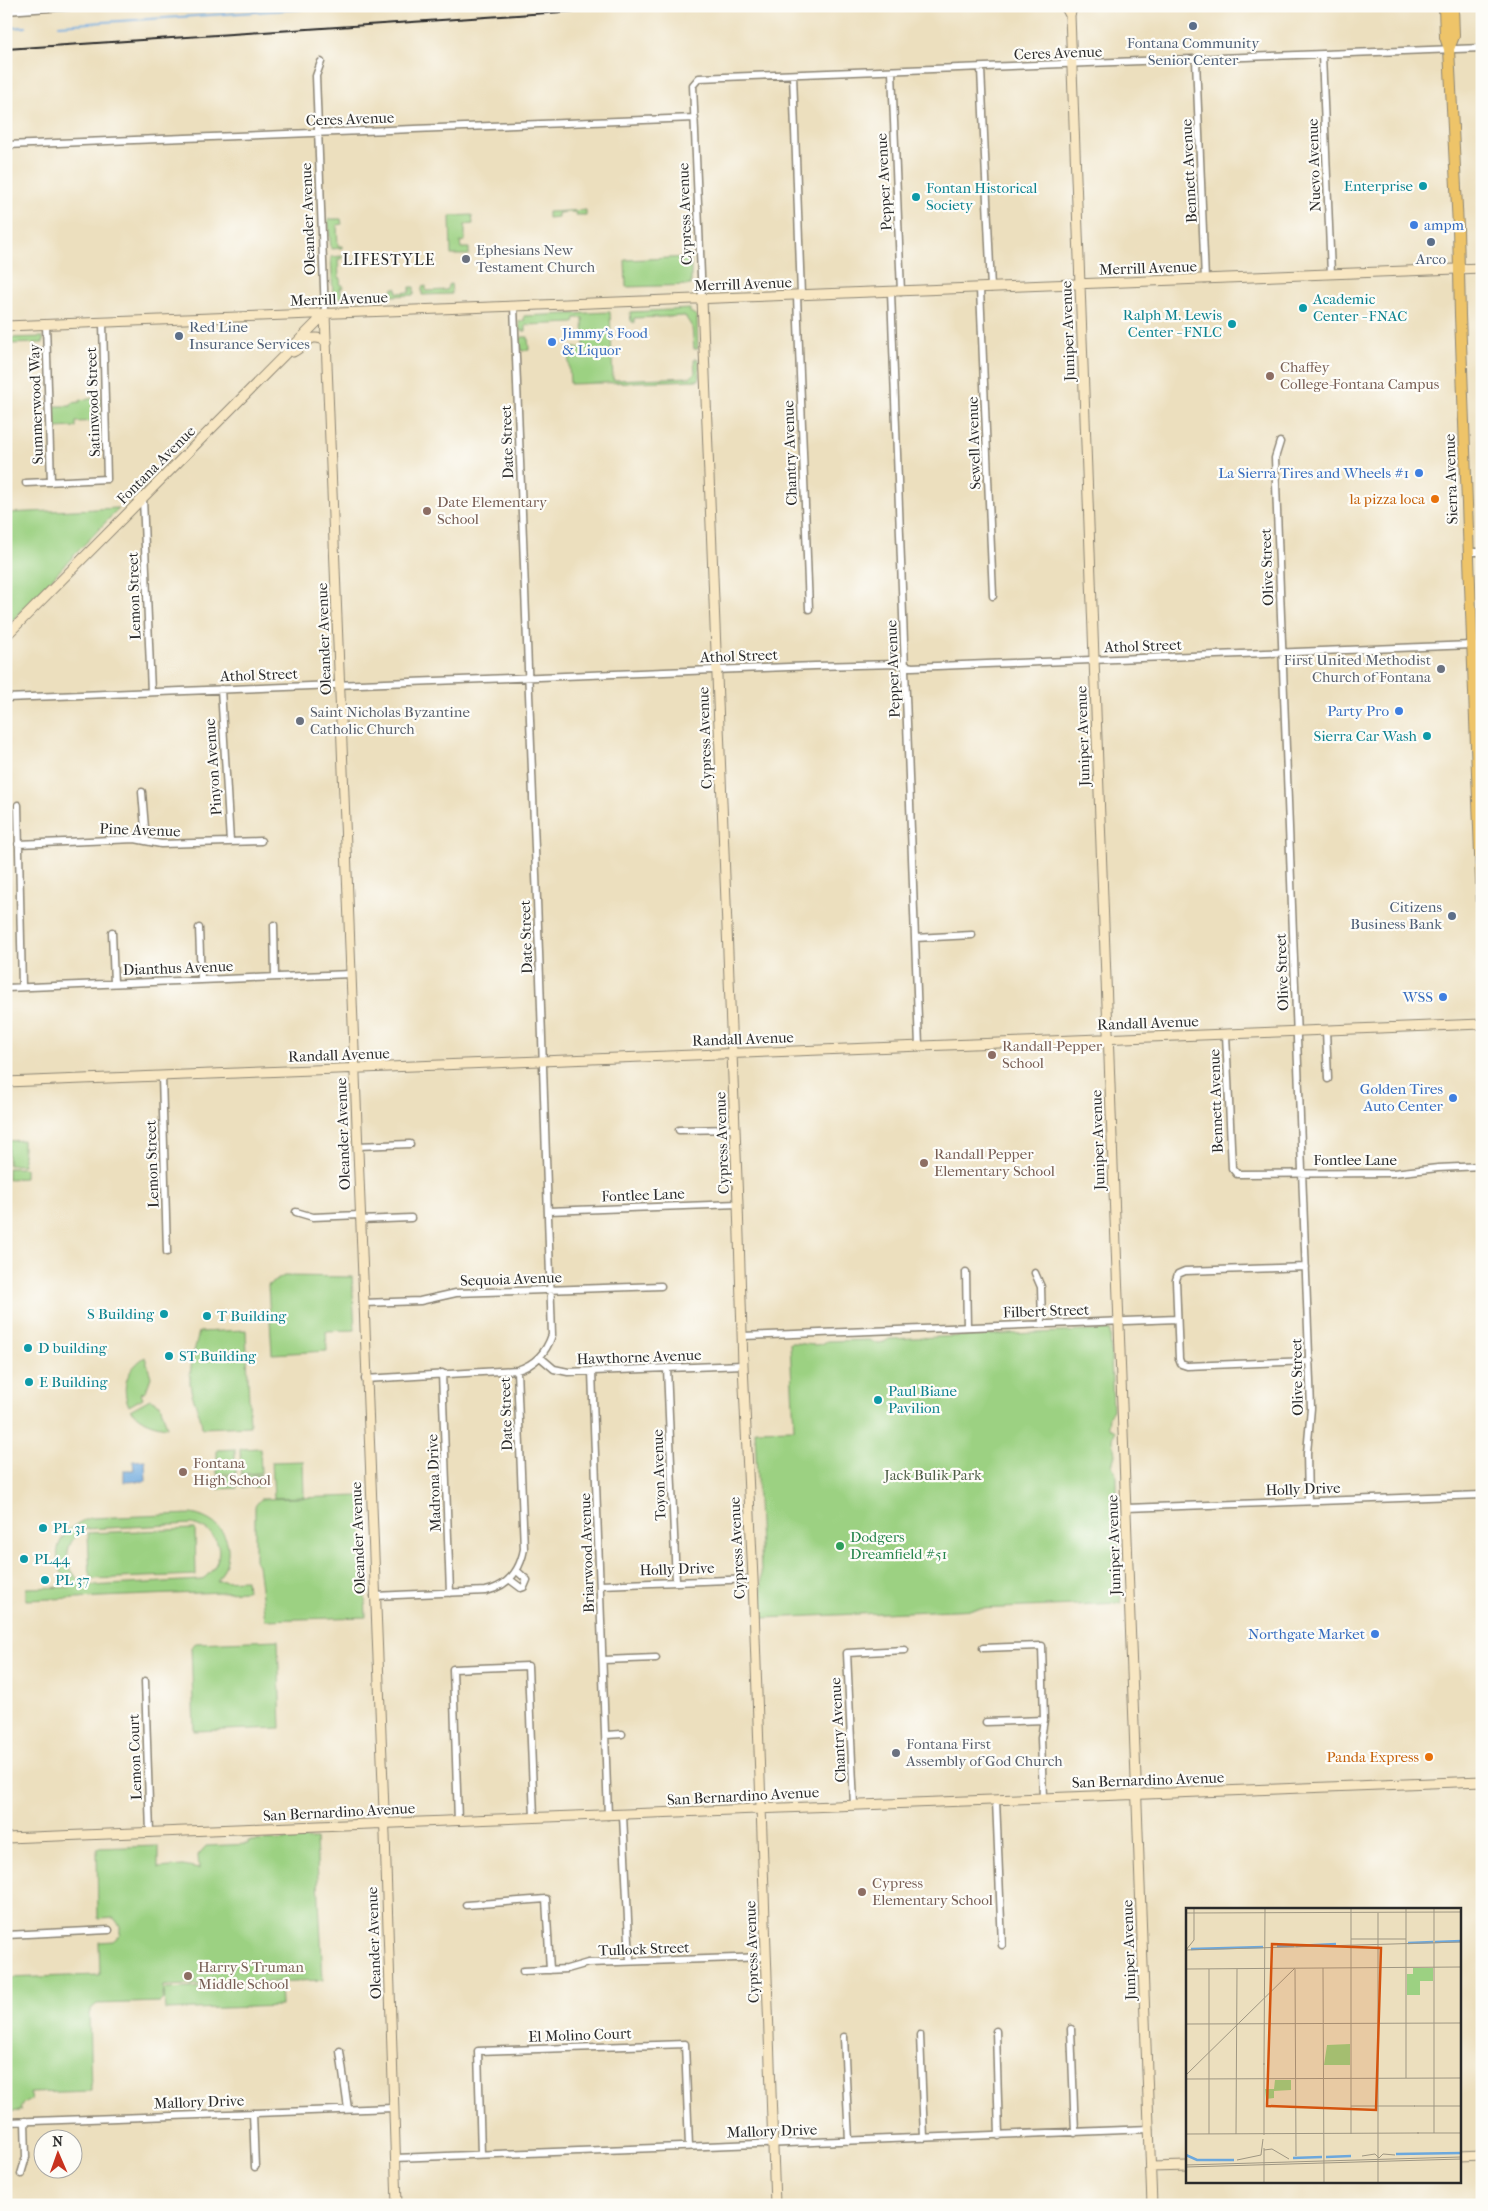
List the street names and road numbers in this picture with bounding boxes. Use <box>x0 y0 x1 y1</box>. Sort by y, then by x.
street label: Ceres Avenue <box>1014 42 1103 64</box>
street label: Ceres Avenue <box>306 108 395 130</box>
street label: Bennett Avenue <box>1177 118 1201 224</box>
street label: Nuevo Avenue <box>1303 118 1325 212</box>
street label: Pepper Avenue <box>872 132 896 231</box>
street label: Oleander Avenue <box>297 162 319 276</box>
street label: Cypress Avenue <box>674 162 696 266</box>
street label: Merrill Avenue <box>1099 257 1198 279</box>
street label: Merrill Avenue <box>694 273 793 295</box>
street label: Juniper Avenue <box>1057 280 1079 383</box>
street label: Merrill Avenue <box>290 288 389 310</box>
street label: Summerwood Way <box>25 342 47 465</box>
street label: Satinwood Street <box>82 346 104 457</box>
street label: Sewell Avenue <box>963 396 985 490</box>
street label: Chantry Avenue <box>779 399 801 506</box>
street label: Date Street <box>497 404 517 479</box>
street label: Fontana Avenue <box>113 422 199 508</box>
street label: Sierra Avenue <box>1440 433 1462 525</box>
street label: Olive Street <box>1257 527 1277 606</box>
street label: Lemon Street <box>123 551 145 640</box>
street label: Oleander Avenue <box>313 582 335 696</box>
street label: Pepper Avenue <box>882 619 904 718</box>
street label: Athol Street <box>1103 636 1183 656</box>
street label: Athol Street <box>699 646 779 666</box>
street label: Athol Street <box>219 665 299 685</box>
street label: Juniper Avenue <box>1072 685 1094 788</box>
street label: Cypress Avenue <box>694 686 716 790</box>
street label: Pinyon Avenue <box>201 717 225 816</box>
street label: Pine Avenue <box>99 820 181 840</box>
street label: Date Street <box>516 899 536 974</box>
street label: Olive Street <box>1272 932 1292 1011</box>
street label: Dianthus Avenue <box>122 957 234 979</box>
street label: Randall Avenue <box>1097 1012 1200 1034</box>
street label: Randall Avenue <box>692 1028 795 1050</box>
street label: Randall Avenue <box>288 1044 391 1066</box>
street label: Bennett Avenue <box>1205 1048 1227 1153</box>
street label: Oleander Avenue <box>332 1077 354 1191</box>
street label: Juniper Avenue <box>1087 1089 1109 1192</box>
street label: Cypress Avenue <box>711 1091 733 1195</box>
street label: Lemon Street <box>141 1119 163 1208</box>
street label: Fontlee Lane <box>1313 1151 1397 1169</box>
street label: Fontlee Lane <box>601 1185 686 1205</box>
street label: Sequoia Avenue <box>460 1268 563 1290</box>
street label: Filbert Street <box>1003 1300 1090 1322</box>
street label: Olive Street <box>1287 1337 1307 1416</box>
street label: Hawthorne Avenue <box>576 1346 702 1368</box>
street label: Date Street <box>496 1376 516 1451</box>
street label: Toyon Avenue <box>648 1428 670 1521</box>
street label: Madrona Drive <box>423 1433 445 1532</box>
street label: Holly Drive <box>1265 1479 1341 1499</box>
street label: Oleander Avenue <box>347 1481 369 1595</box>
street label: Briarwood Avenue <box>576 1492 598 1613</box>
street label: Juniper Avenue <box>1103 1494 1125 1597</box>
street label: Cypress Avenue <box>725 1496 749 1600</box>
street label: Holly Drive <box>639 1559 715 1579</box>
street label: Chantry Avenue <box>826 1676 850 1783</box>
street label: Lemon Court <box>124 1713 145 1800</box>
street label: San Bernardino Avenue <box>1071 1768 1225 1792</box>
street label: San Bernardino Avenue <box>666 1783 820 1809</box>
street label: San Bernardino Avenue <box>262 1799 416 1825</box>
street label: Oleander Avenue <box>363 1886 385 2000</box>
street label: Juniper Avenue <box>1118 1899 1140 2002</box>
street label: Cypress Avenue <box>741 1900 763 2004</box>
street label: Tullock Street <box>598 1938 691 1960</box>
street label: El Molino Court <box>528 2024 633 2046</box>
street label: Mallory Drive <box>153 2091 245 2113</box>
street label: Mallory Drive <box>726 2120 818 2142</box>

